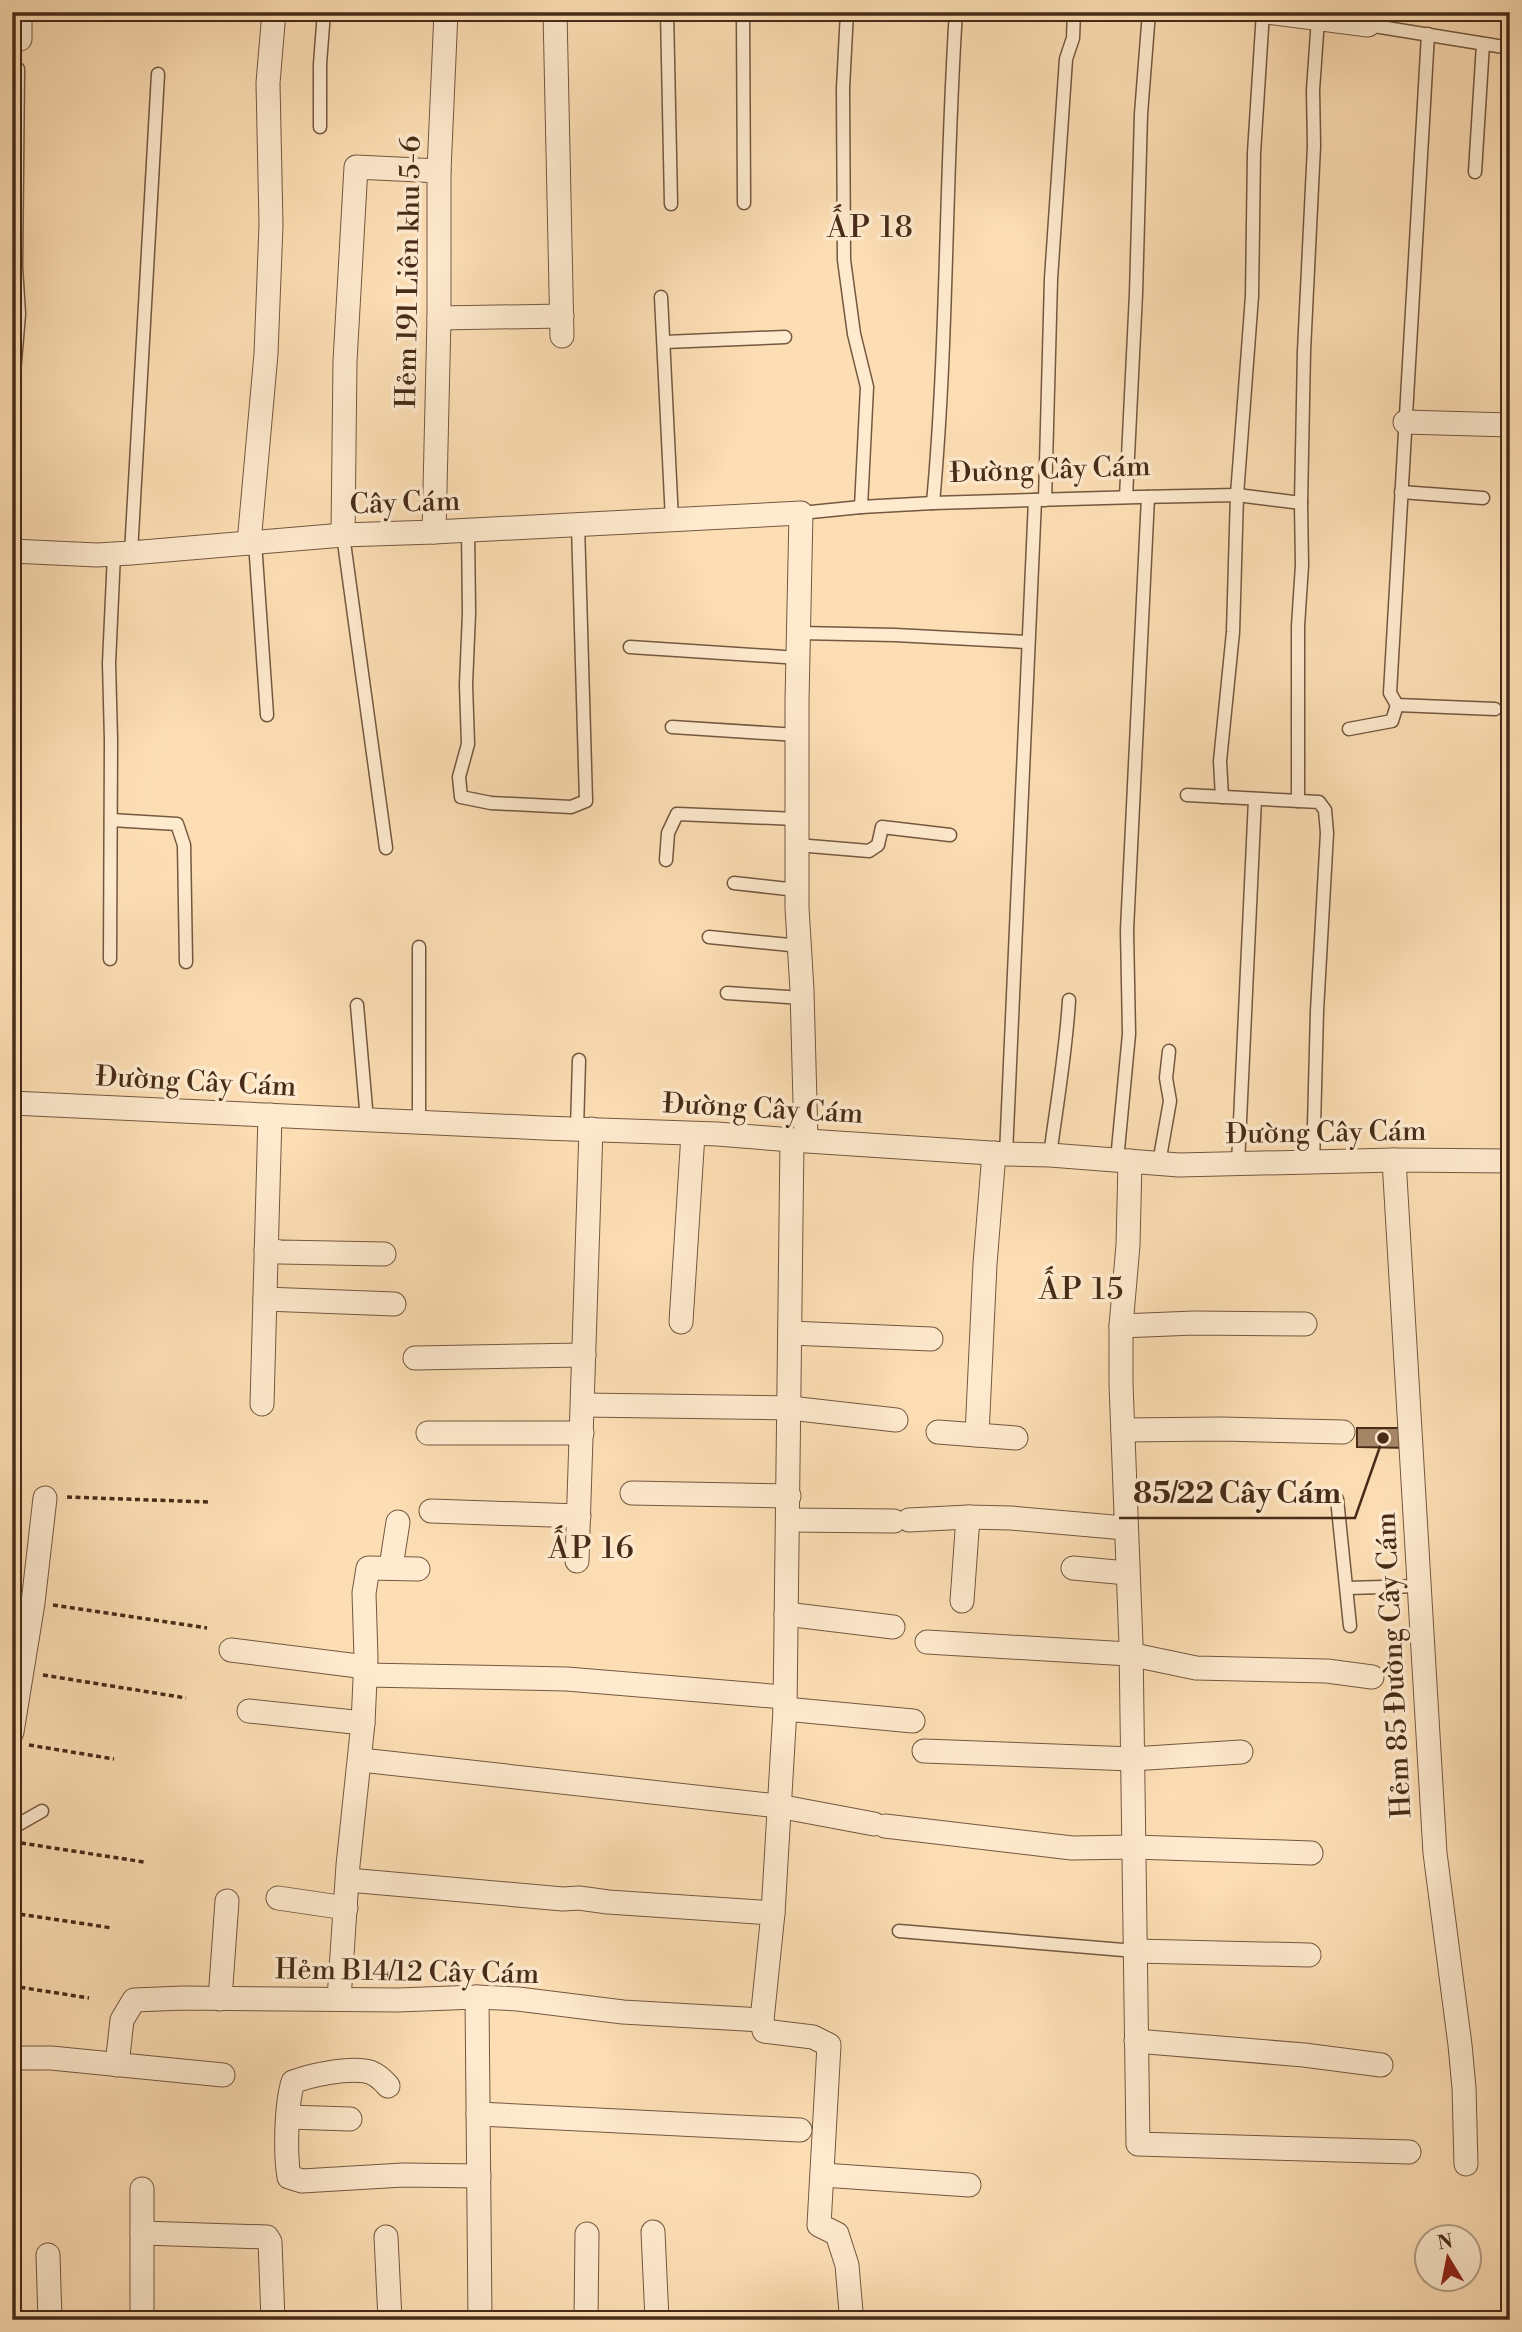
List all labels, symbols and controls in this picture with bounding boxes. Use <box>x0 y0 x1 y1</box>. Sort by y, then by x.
street label: Hẻm 191 Liên khu 5-6 <box>389 135 429 409</box>
district label: ẤP 18 <box>826 204 915 247</box>
street label: Đường Cây Cám <box>949 449 1151 491</box>
street label: Cây Cám <box>349 484 461 522</box>
street label: Đường Cây Cám <box>95 1059 297 1105</box>
street label: Đường Cây Cám <box>662 1086 864 1132</box>
street label: Đường Cây Cám <box>1225 1114 1427 1152</box>
district label: ẤP 15 <box>1038 1266 1125 1309</box>
callout: 85/22 Cây Cám <box>1119 1467 1355 1518</box>
text: 85/22 Cây Cám <box>1133 1475 1341 1513</box>
street label: Hẻm 85 Đường Cây Cám <box>1369 1511 1419 1819</box>
district label: ẤP 16 <box>547 1525 636 1568</box>
street label: Hẻm B14/12 Cây Cám <box>275 1952 539 1992</box>
north arrow <box>1414 2224 1484 2294</box>
text: N <box>1436 2229 1455 2255</box>

